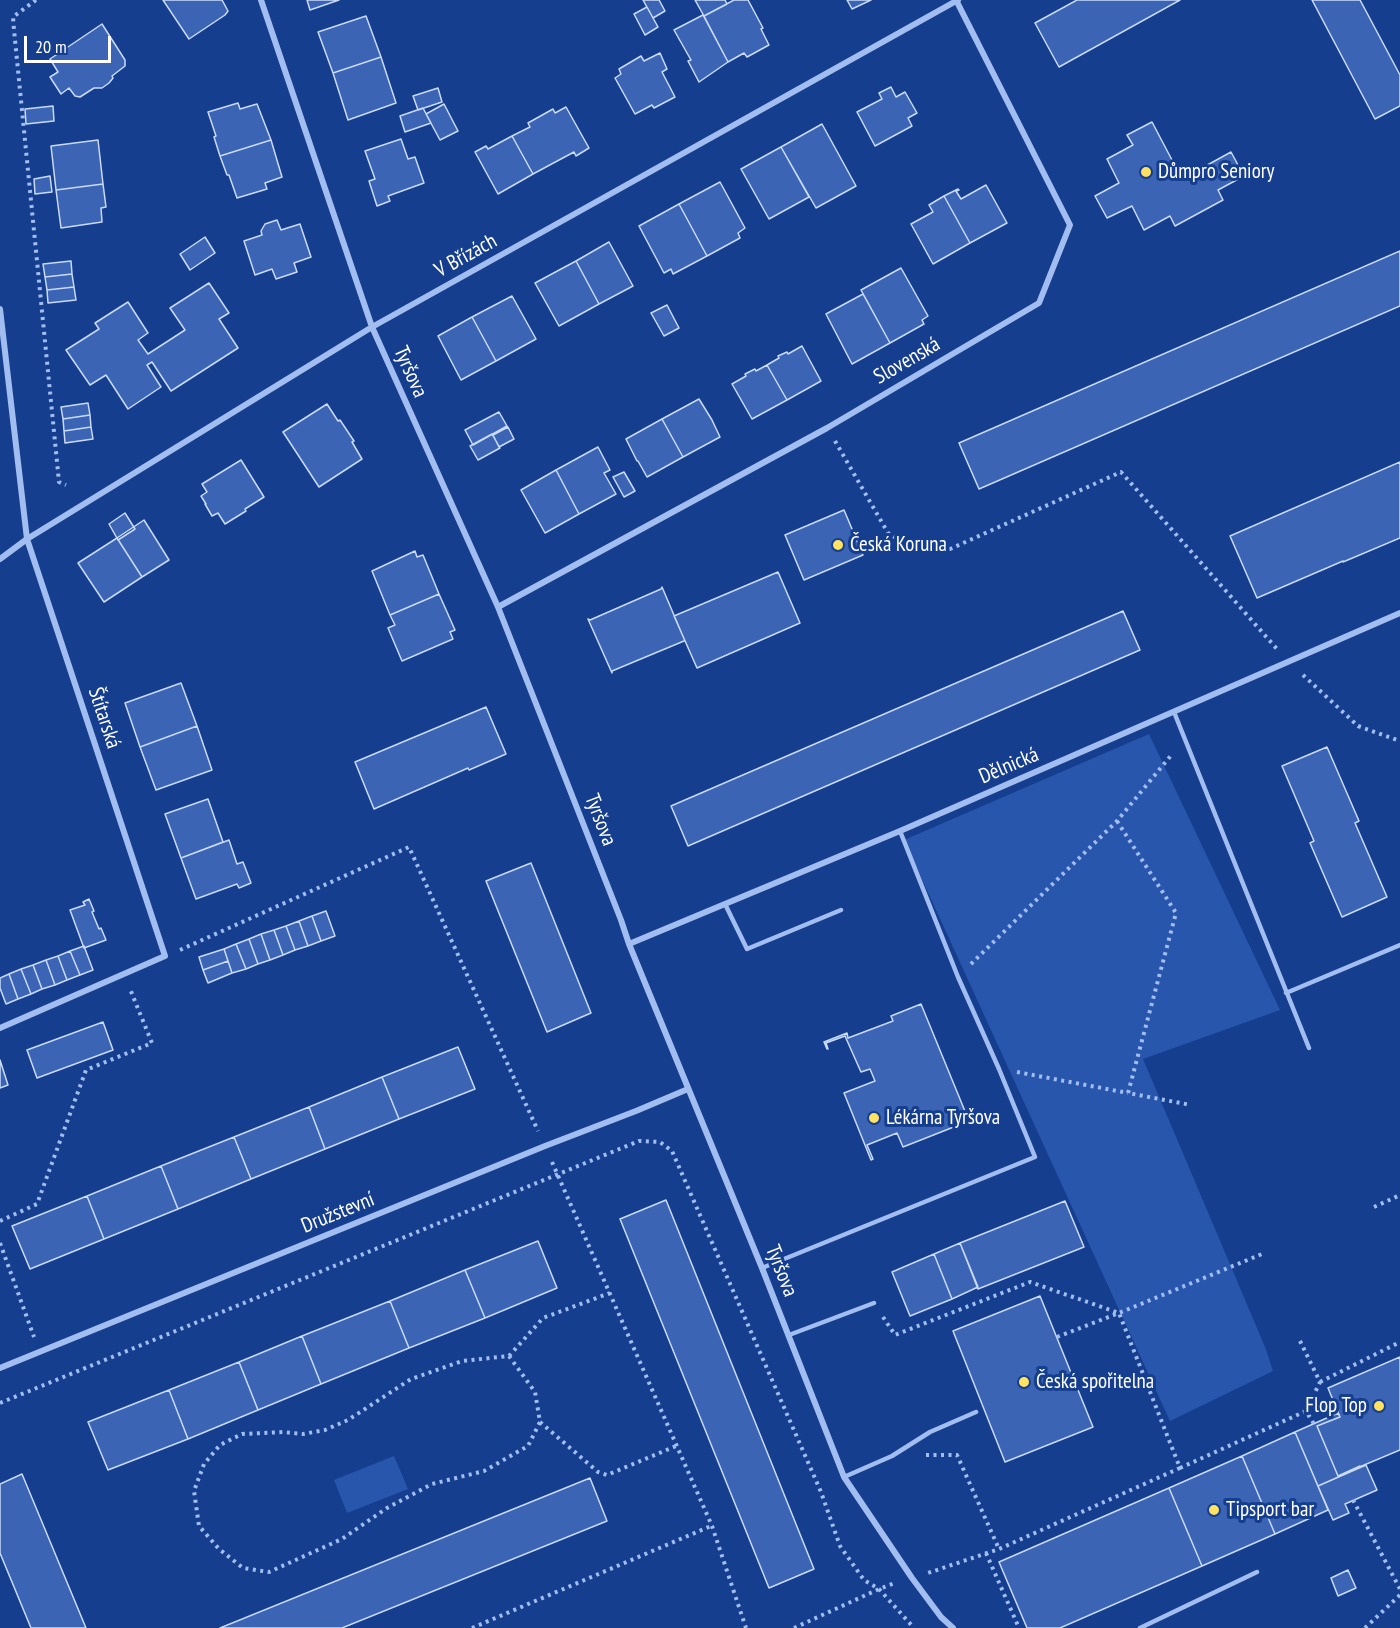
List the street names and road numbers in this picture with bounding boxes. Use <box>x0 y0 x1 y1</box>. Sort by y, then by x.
street label: V Břízách <box>431 229 501 283</box>
street label: Slovenská <box>869 332 945 390</box>
street label: Tyršova <box>388 342 432 402</box>
street label: Štítarská <box>82 684 126 752</box>
street label: Dělnická <box>975 742 1043 790</box>
street label: Tyršova <box>579 791 621 849</box>
street label: Družstevní <box>298 1187 378 1239</box>
street label: Tyršova <box>759 1242 803 1300</box>

